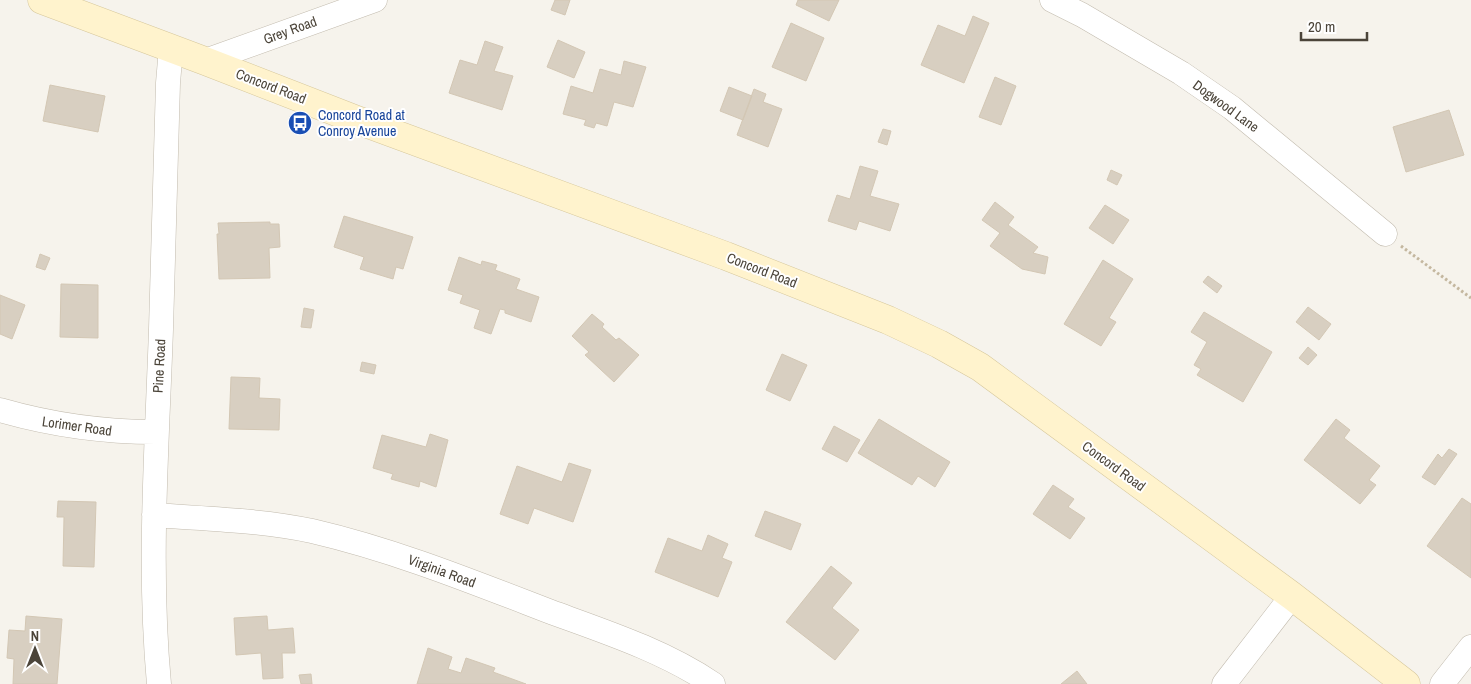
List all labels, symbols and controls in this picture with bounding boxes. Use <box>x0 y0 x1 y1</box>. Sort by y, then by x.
scale bar <box>1301 10 1367 42</box>
street label: Grey Road <box>261 12 319 48</box>
text: 20 m <box>1308 16 1335 37</box>
street label: Concord Road <box>233 64 309 108</box>
street label: Dogwood Lane <box>1189 76 1263 136</box>
place label: Concord Road at Conroy Avenue <box>318 106 405 140</box>
bus stop icon: Concord Road at Conroy Avenue <box>287 110 313 136</box>
street label: Concord Road <box>724 248 800 292</box>
street label: Pine Road <box>149 338 169 394</box>
street label: Lorimer Road <box>41 412 113 440</box>
street label: Concord Road <box>1079 437 1149 495</box>
street label: Virginia Road <box>406 550 478 592</box>
north arrow <box>10 624 60 674</box>
text: N <box>31 627 39 645</box>

